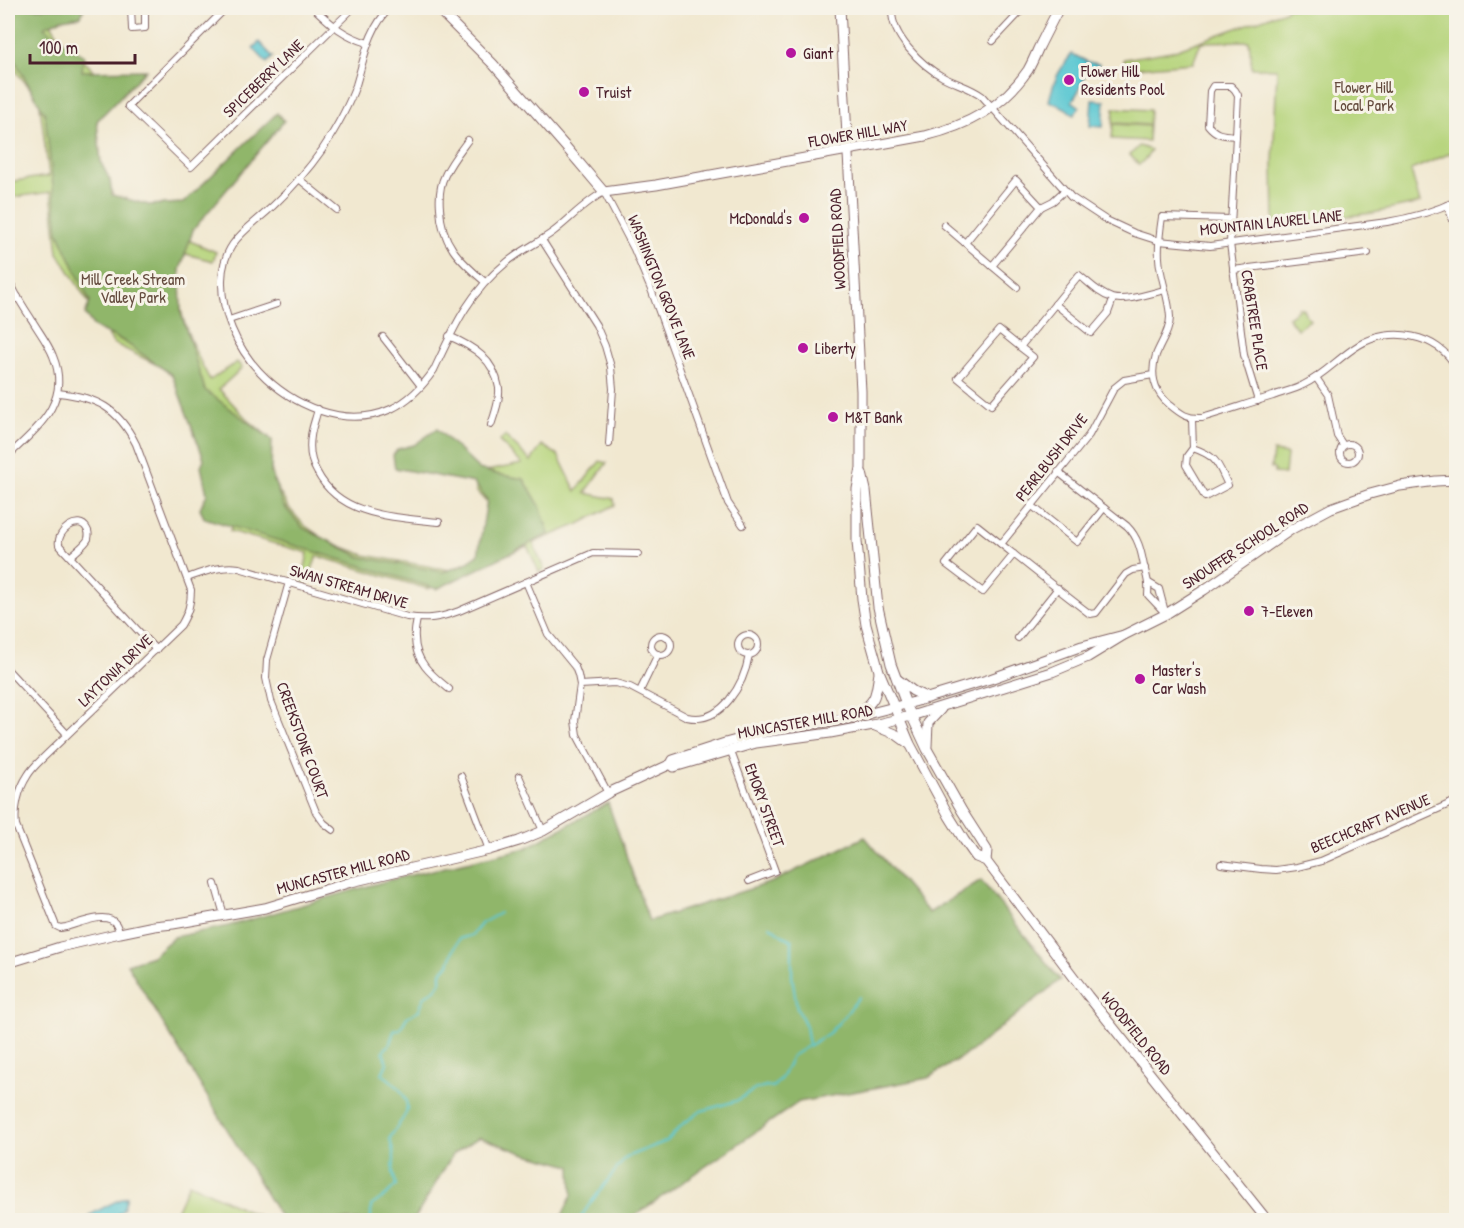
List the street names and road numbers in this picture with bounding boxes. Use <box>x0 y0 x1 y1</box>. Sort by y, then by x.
street label: SPICEBERRY LANE <box>218 34 308 122</box>
street label: FLOWER HILL WAY <box>806 113 909 153</box>
street label: WOODFIELD ROAD <box>823 188 851 290</box>
street label: MOUNTAIN LAUREL LANE <box>1199 204 1343 240</box>
street label: WASHINGTON GROVE LANE <box>623 212 701 362</box>
street label: CRABTREE PLACE <box>1236 268 1274 372</box>
street label: PEARLBUSH DRIVE <box>1010 409 1092 505</box>
street label: SNOUFFER SCHOOL ROAD <box>1178 496 1313 594</box>
street label: SWAN STREAM DRIVE <box>287 559 411 613</box>
street label: LAYTONIA DRIVE <box>73 629 157 711</box>
street label: CREEKSTONE COURT <box>272 679 335 802</box>
street label: MUNCASTER MILL ROAD <box>736 698 875 744</box>
street label: EMORY STREET <box>740 760 790 850</box>
street label: BEECHCRAFT AVENUE <box>1307 788 1433 858</box>
street label: MUNCASTER MILL ROAD <box>274 843 412 899</box>
street label: WOODFIELD ROAD <box>1097 987 1178 1079</box>

